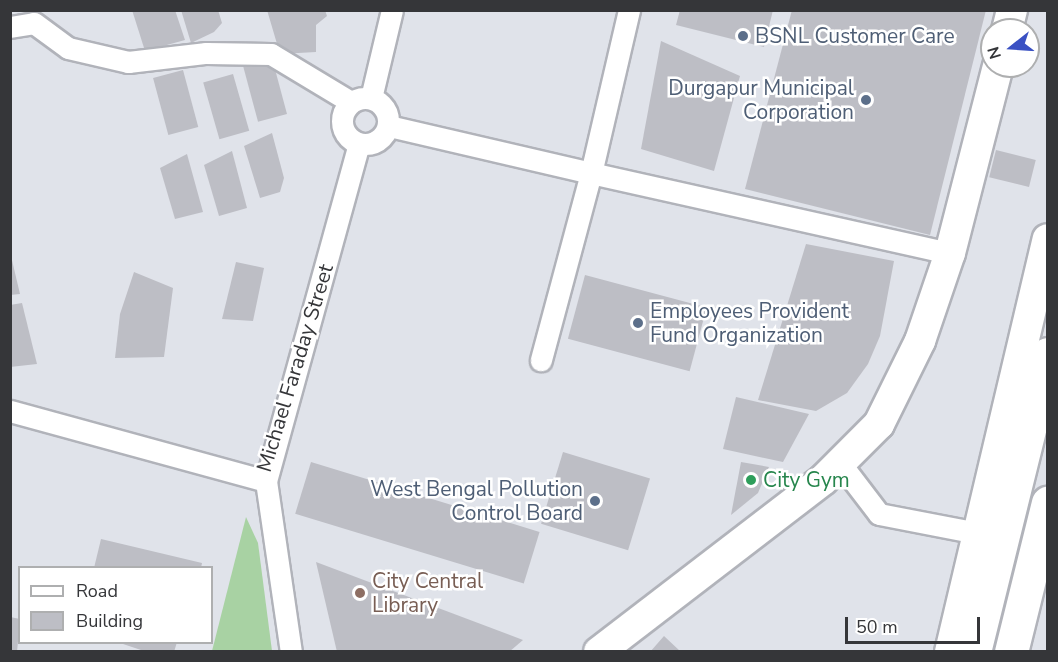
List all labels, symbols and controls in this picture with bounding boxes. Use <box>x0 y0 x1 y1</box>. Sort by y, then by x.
north arrow <box>980 18 1040 78</box>
place label: BSNL Customer Care <box>755 23 955 49</box>
marker: BSNL Customer Care <box>736 29 750 43</box>
text: N <box>982 44 1007 62</box>
place label: Durgapur Municipal Corporation <box>668 75 854 125</box>
marker: Durgapur Municipal Corporation <box>859 93 873 107</box>
street label: Michael Faraday Street <box>251 261 339 475</box>
place label: Employees Provident Fund Organization <box>650 298 849 348</box>
marker: Employees Provident Fund Organization <box>631 316 645 330</box>
place label: City Gym <box>763 467 850 493</box>
marker: City Gym <box>744 473 758 487</box>
place label: West Bengal Pollution Control Board <box>370 476 583 526</box>
marker: West Bengal Pollution Control Board <box>588 494 602 508</box>
legend <box>18 566 213 644</box>
place label: City Central Library <box>372 568 483 618</box>
text: Road <box>76 579 118 603</box>
marker: City Central Library <box>353 586 367 600</box>
scale bar <box>848 605 983 643</box>
text: Building <box>76 609 143 633</box>
text: 50 m <box>856 615 898 639</box>

